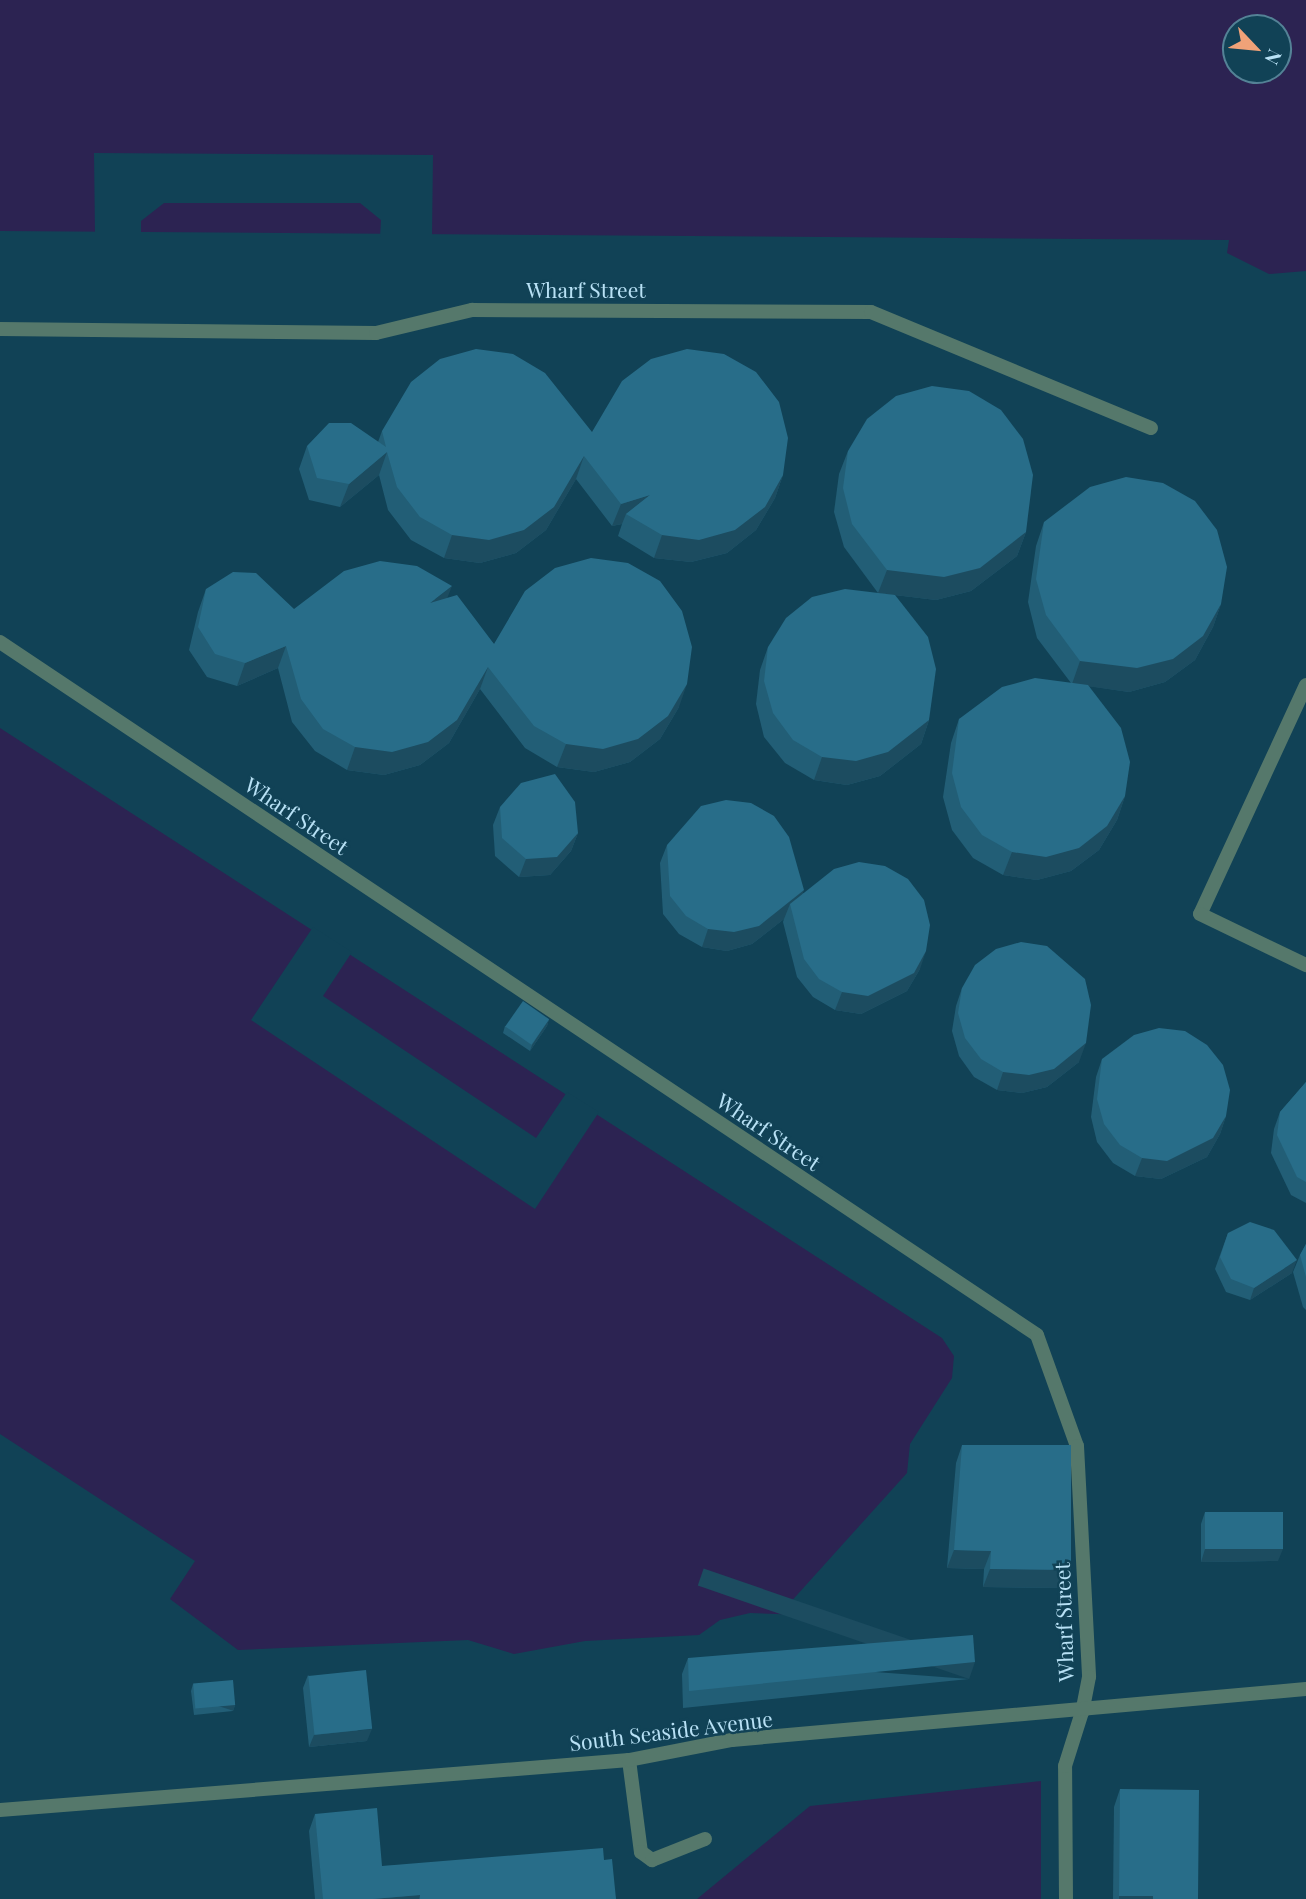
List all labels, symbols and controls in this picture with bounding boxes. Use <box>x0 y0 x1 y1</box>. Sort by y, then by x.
north arrow <box>1222 14 1292 84</box>
text: N <box>1259 45 1289 69</box>
street label: Wharf Street <box>526 276 646 302</box>
street label: Wharf Street <box>240 771 354 859</box>
street label: Wharf Street <box>712 1087 826 1175</box>
street label: Wharf Street <box>1048 1562 1078 1682</box>
street label: South Seaside Avenue <box>568 1705 774 1755</box>

